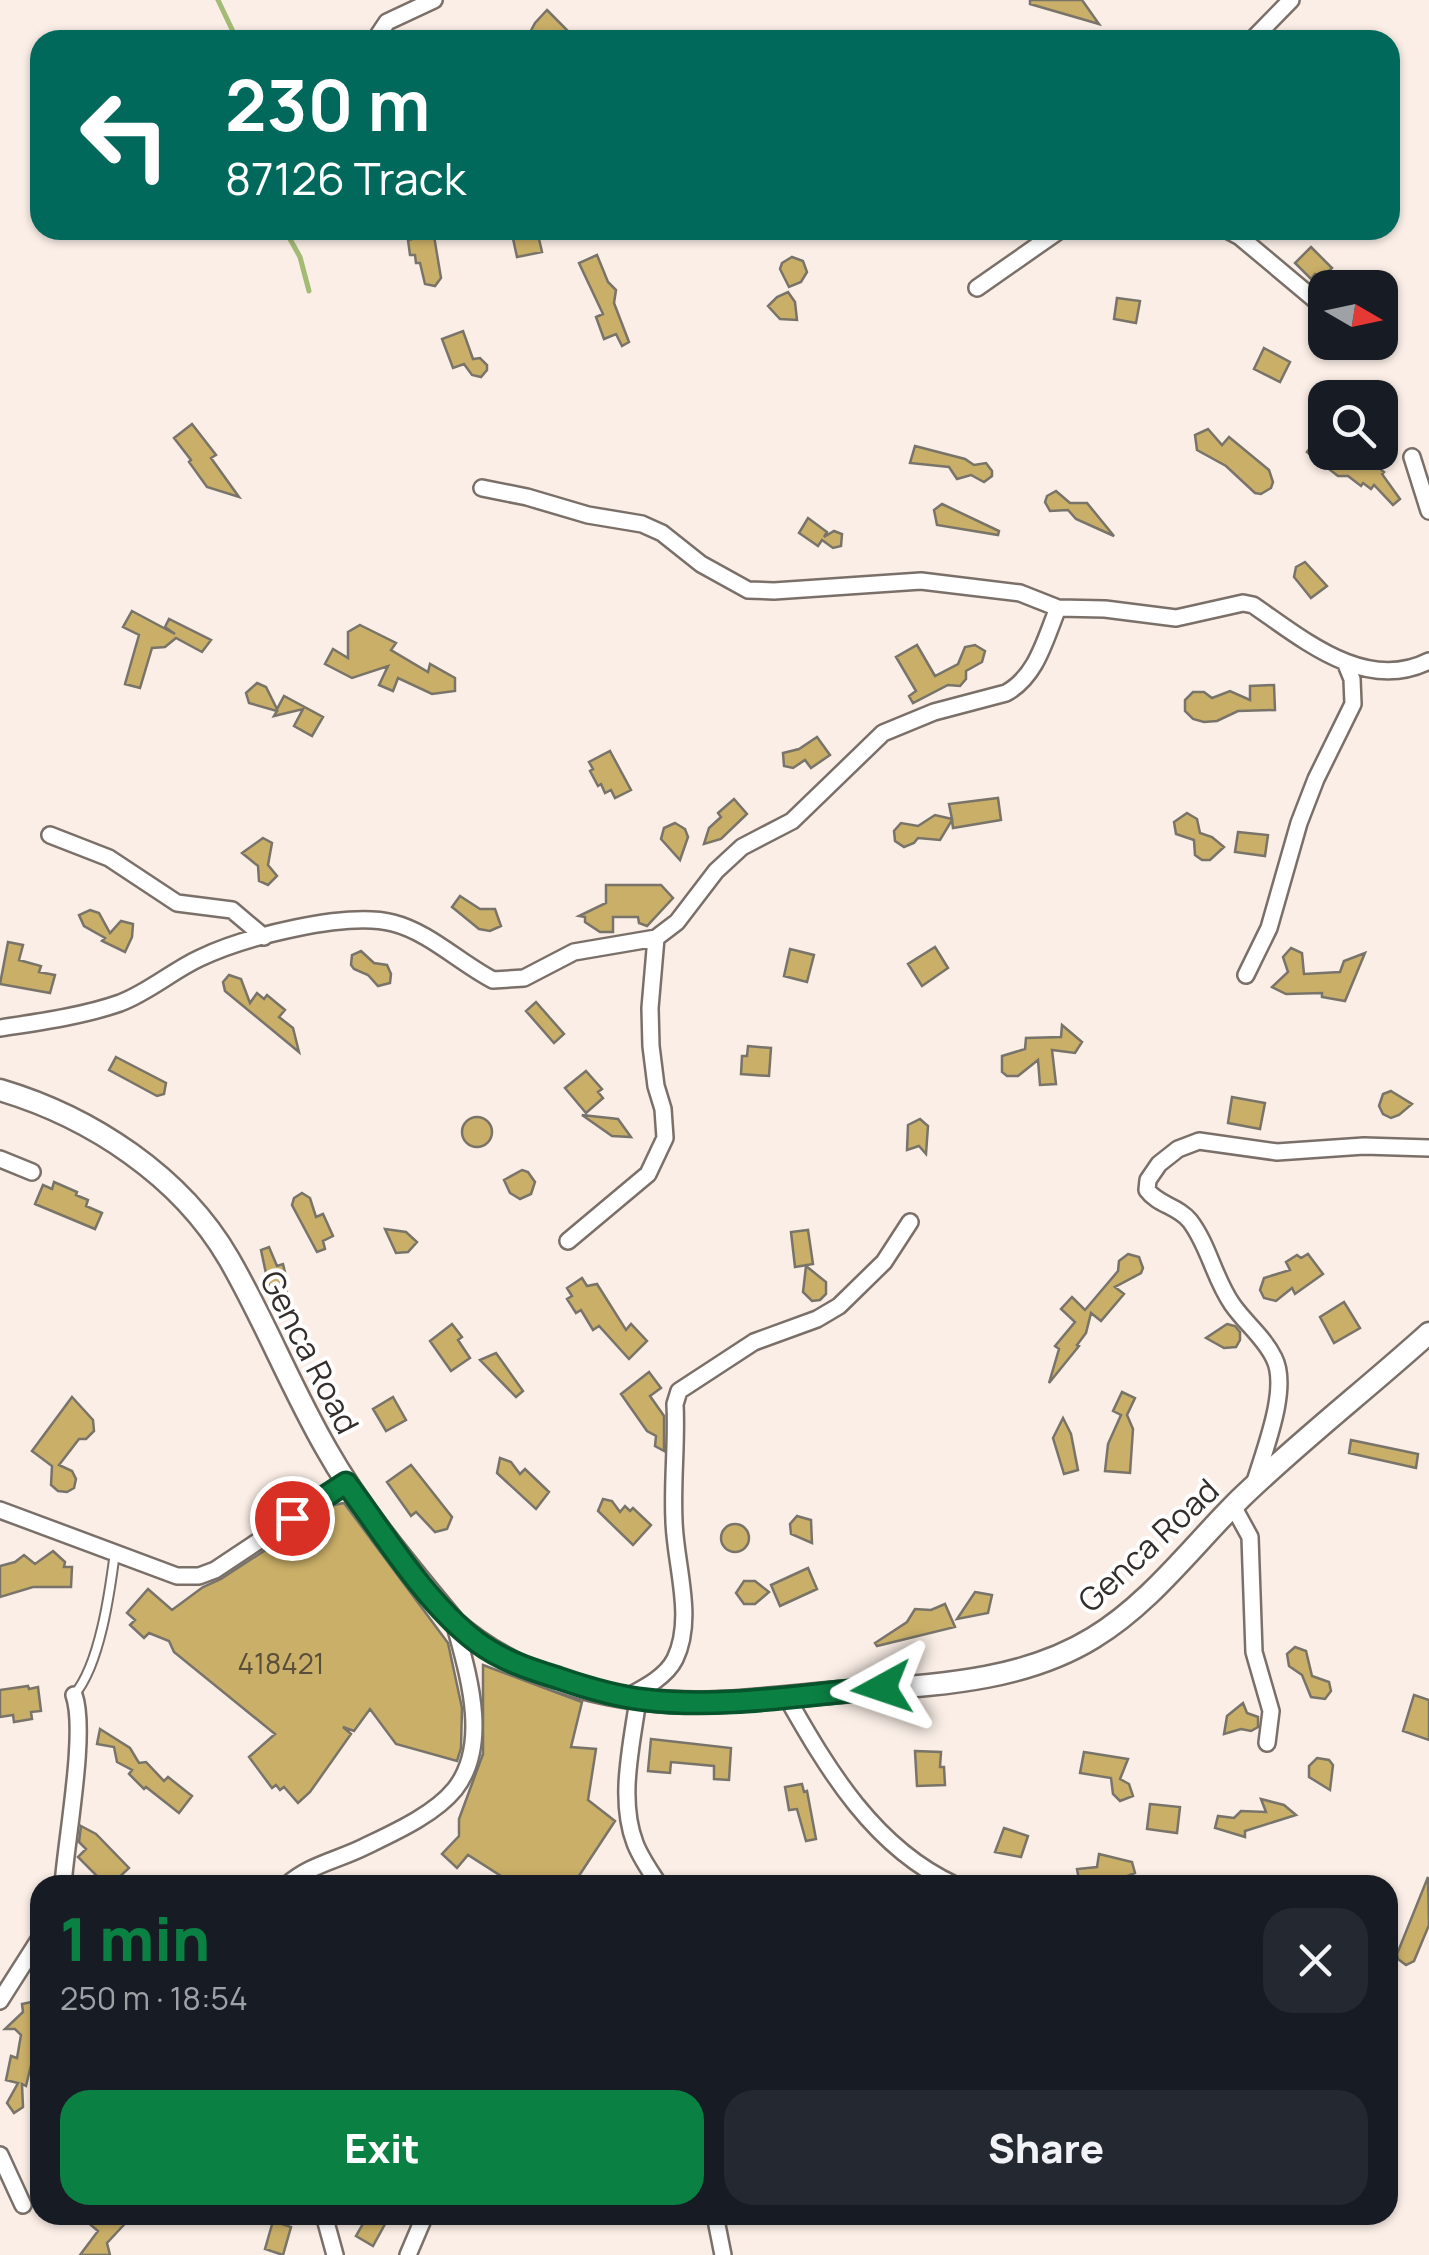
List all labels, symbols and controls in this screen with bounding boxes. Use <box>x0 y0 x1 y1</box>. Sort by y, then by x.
text: 230 m <box>225 56 430 152</box>
icon: left <box>60 70 190 200</box>
text: 87126 Track <box>225 147 466 209</box>
north arrow <box>1308 270 1398 360</box>
map controls <box>1308 270 1398 470</box>
button: search <box>1308 380 1398 470</box>
street label: Genca Road <box>250 1263 370 1441</box>
street label: Genca Road <box>1068 1468 1228 1622</box>
pin <box>250 1476 335 1561</box>
icon: arrive <box>265 1491 320 1546</box>
position arrow <box>830 1636 934 1740</box>
house number: 418421 <box>237 1644 325 1682</box>
text: 1 min <box>60 1897 210 1979</box>
button: close <box>1263 1908 1368 2013</box>
text: 250 m · 18:54 <box>60 1976 248 2020</box>
button: Exit <box>60 2090 704 2205</box>
button: Share <box>724 2090 1368 2205</box>

